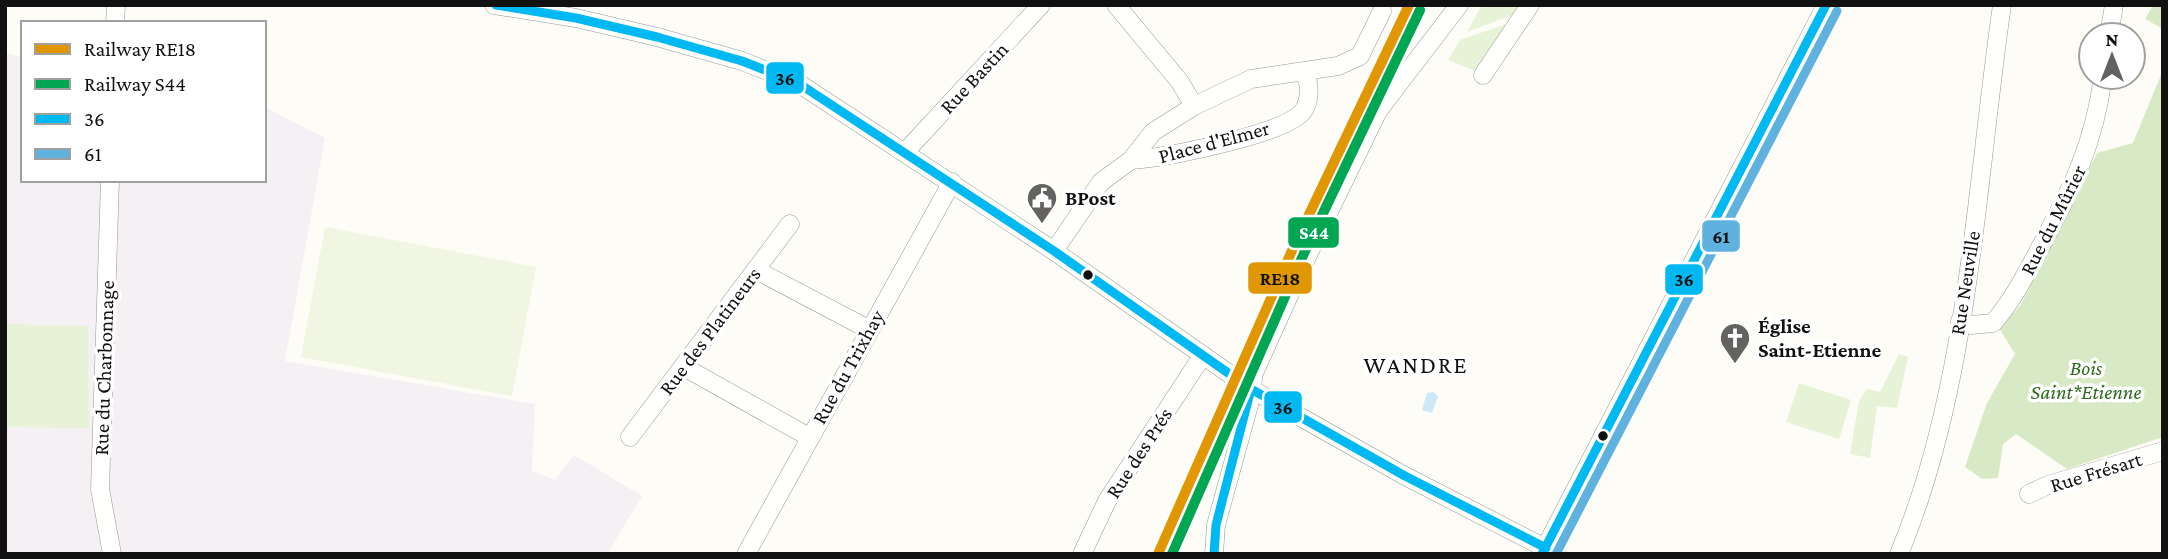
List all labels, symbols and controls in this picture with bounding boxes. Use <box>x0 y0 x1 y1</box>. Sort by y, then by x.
legend <box>21 21 266 182</box>
north arrow <box>2077 21 2147 91</box>
text: N <box>2106 29 2119 50</box>
text: Railway RE18 <box>84 37 196 61</box>
street label: Rue Bastin <box>935 37 1013 119</box>
line badge: 36 <box>765 61 805 95</box>
text: 36 <box>775 68 795 89</box>
text: Railway S44 <box>84 72 186 96</box>
text: 36 <box>84 107 105 131</box>
street label: Place d'Elmer <box>1156 116 1273 168</box>
text: 61 <box>84 142 102 166</box>
street label: Rue du Mûrier <box>2015 161 2091 279</box>
public building icon: BPost <box>1025 181 1059 225</box>
place label: BPost <box>1065 186 1116 210</box>
line badge: S44 <box>1287 216 1340 249</box>
line badge: 61 <box>1701 219 1741 253</box>
text: S44 <box>1299 222 1329 243</box>
text: 61 <box>1712 226 1730 247</box>
street label: Rue Neuville <box>1945 229 1985 337</box>
line badge: RE18 <box>1247 261 1313 295</box>
street label: Rue des Platineurs <box>654 262 766 400</box>
line badge: 36 <box>1664 263 1704 296</box>
unlabelled marker <box>1081 268 1095 282</box>
text: RE18 <box>1260 268 1300 289</box>
text: 36 <box>1674 269 1694 290</box>
street label: Rue du Charbonnage <box>89 280 119 456</box>
street label: Rue du Trixhay <box>807 306 889 428</box>
place label: Église Saint-Etienne <box>1758 314 1882 362</box>
church icon: Église Saint-Etienne <box>1718 321 1752 365</box>
district label: WANDRE <box>1364 351 1468 378</box>
park label: Bois Saint*Etienne <box>2031 356 2141 404</box>
line badge: 36 <box>1263 390 1303 424</box>
text: 36 <box>1273 397 1293 418</box>
street label: Rue des Prés <box>1101 403 1177 503</box>
unlabelled marker <box>1596 429 1610 443</box>
street label: Rue Frésart <box>2047 446 2146 497</box>

